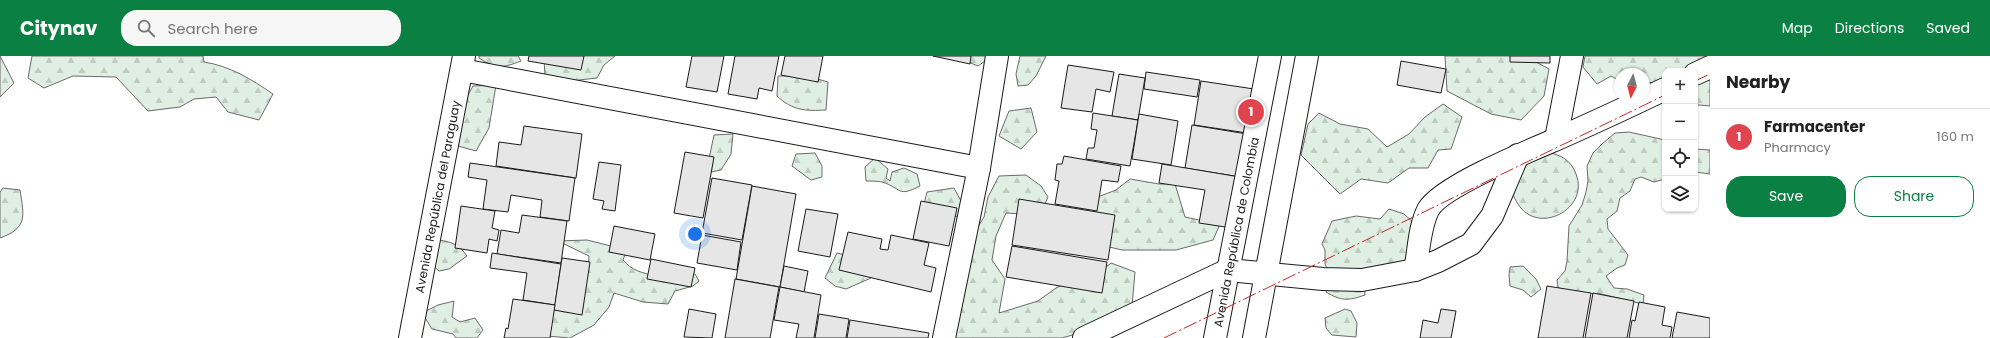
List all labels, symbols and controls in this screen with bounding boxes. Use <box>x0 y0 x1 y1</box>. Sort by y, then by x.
search box <box>121 10 401 46</box>
text: Citynav <box>20 15 97 42</box>
icon: search <box>135 17 157 39</box>
text: Search here <box>167 18 258 39</box>
text: Map <box>1782 18 1813 38</box>
text: Directions <box>1835 18 1904 38</box>
text: Saved <box>1926 18 1970 38</box>
north arrow <box>1614 68 1650 104</box>
map controls <box>1662 68 1698 212</box>
button: + <box>1662 68 1698 104</box>
text: Nearby <box>1726 70 1790 94</box>
pin: 1 <box>1238 97 1264 127</box>
street label: Avenida República del Paraguay <box>410 99 464 294</box>
button: − <box>1662 104 1698 140</box>
text: Farmacenter <box>1764 116 1865 137</box>
text: 1 <box>1737 127 1741 146</box>
text: 160 m <box>1937 127 1974 146</box>
street label: Avenida República de Colombia <box>1209 135 1263 329</box>
text: Pharmacy <box>1764 138 1831 157</box>
button: locate <box>1662 140 1698 176</box>
button: layers <box>1662 176 1698 212</box>
button: Save <box>1726 176 1846 217</box>
button: Share <box>1854 176 1974 217</box>
your location <box>685 224 705 244</box>

